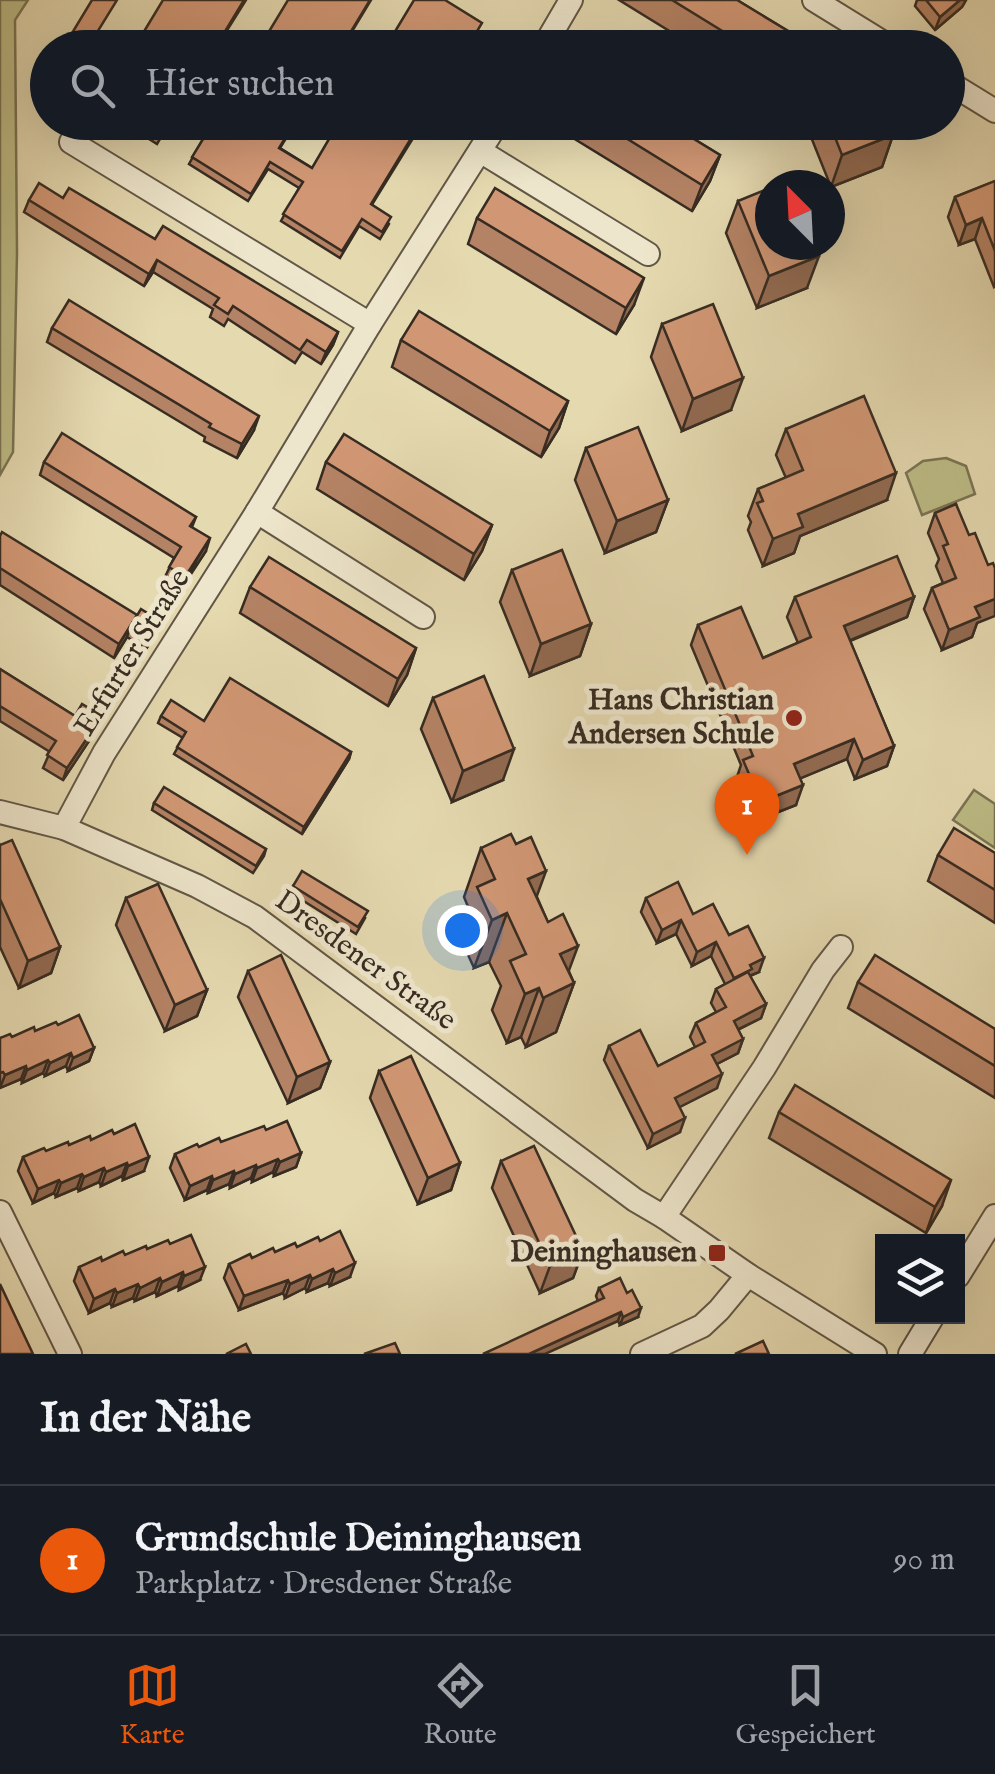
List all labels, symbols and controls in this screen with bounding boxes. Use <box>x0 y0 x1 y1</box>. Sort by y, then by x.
search box <box>30 30 965 140</box>
icon: search <box>65 58 120 113</box>
text: Hier suchen <box>145 61 335 109</box>
north arrow <box>755 170 845 260</box>
street label: Erfurter Straße <box>67 562 199 744</box>
place label: Hans Christian Andersen Schule <box>568 682 774 754</box>
marker: Hans Christian Andersen Schule <box>783 707 805 729</box>
pin: 1 <box>714 772 780 855</box>
street label: Dresdener Straße <box>267 882 463 1040</box>
your location <box>437 905 488 956</box>
place label: Deininghausen <box>510 1234 697 1272</box>
map controls <box>875 1234 965 1324</box>
button: layers <box>875 1234 965 1324</box>
marker: Deininghausen <box>706 1242 728 1264</box>
text: In der Nähe <box>40 1393 251 1446</box>
text: Grundschule Deininghausen <box>135 1516 581 1564</box>
text: 1 <box>67 1540 78 1581</box>
text: 90 m <box>894 1540 955 1581</box>
text: Parkplatz · Dresdener Straße <box>135 1564 512 1605</box>
tab: Karte <box>119 1658 185 1753</box>
tab: Route <box>424 1658 497 1753</box>
tab: Gespeichert <box>736 1658 876 1753</box>

